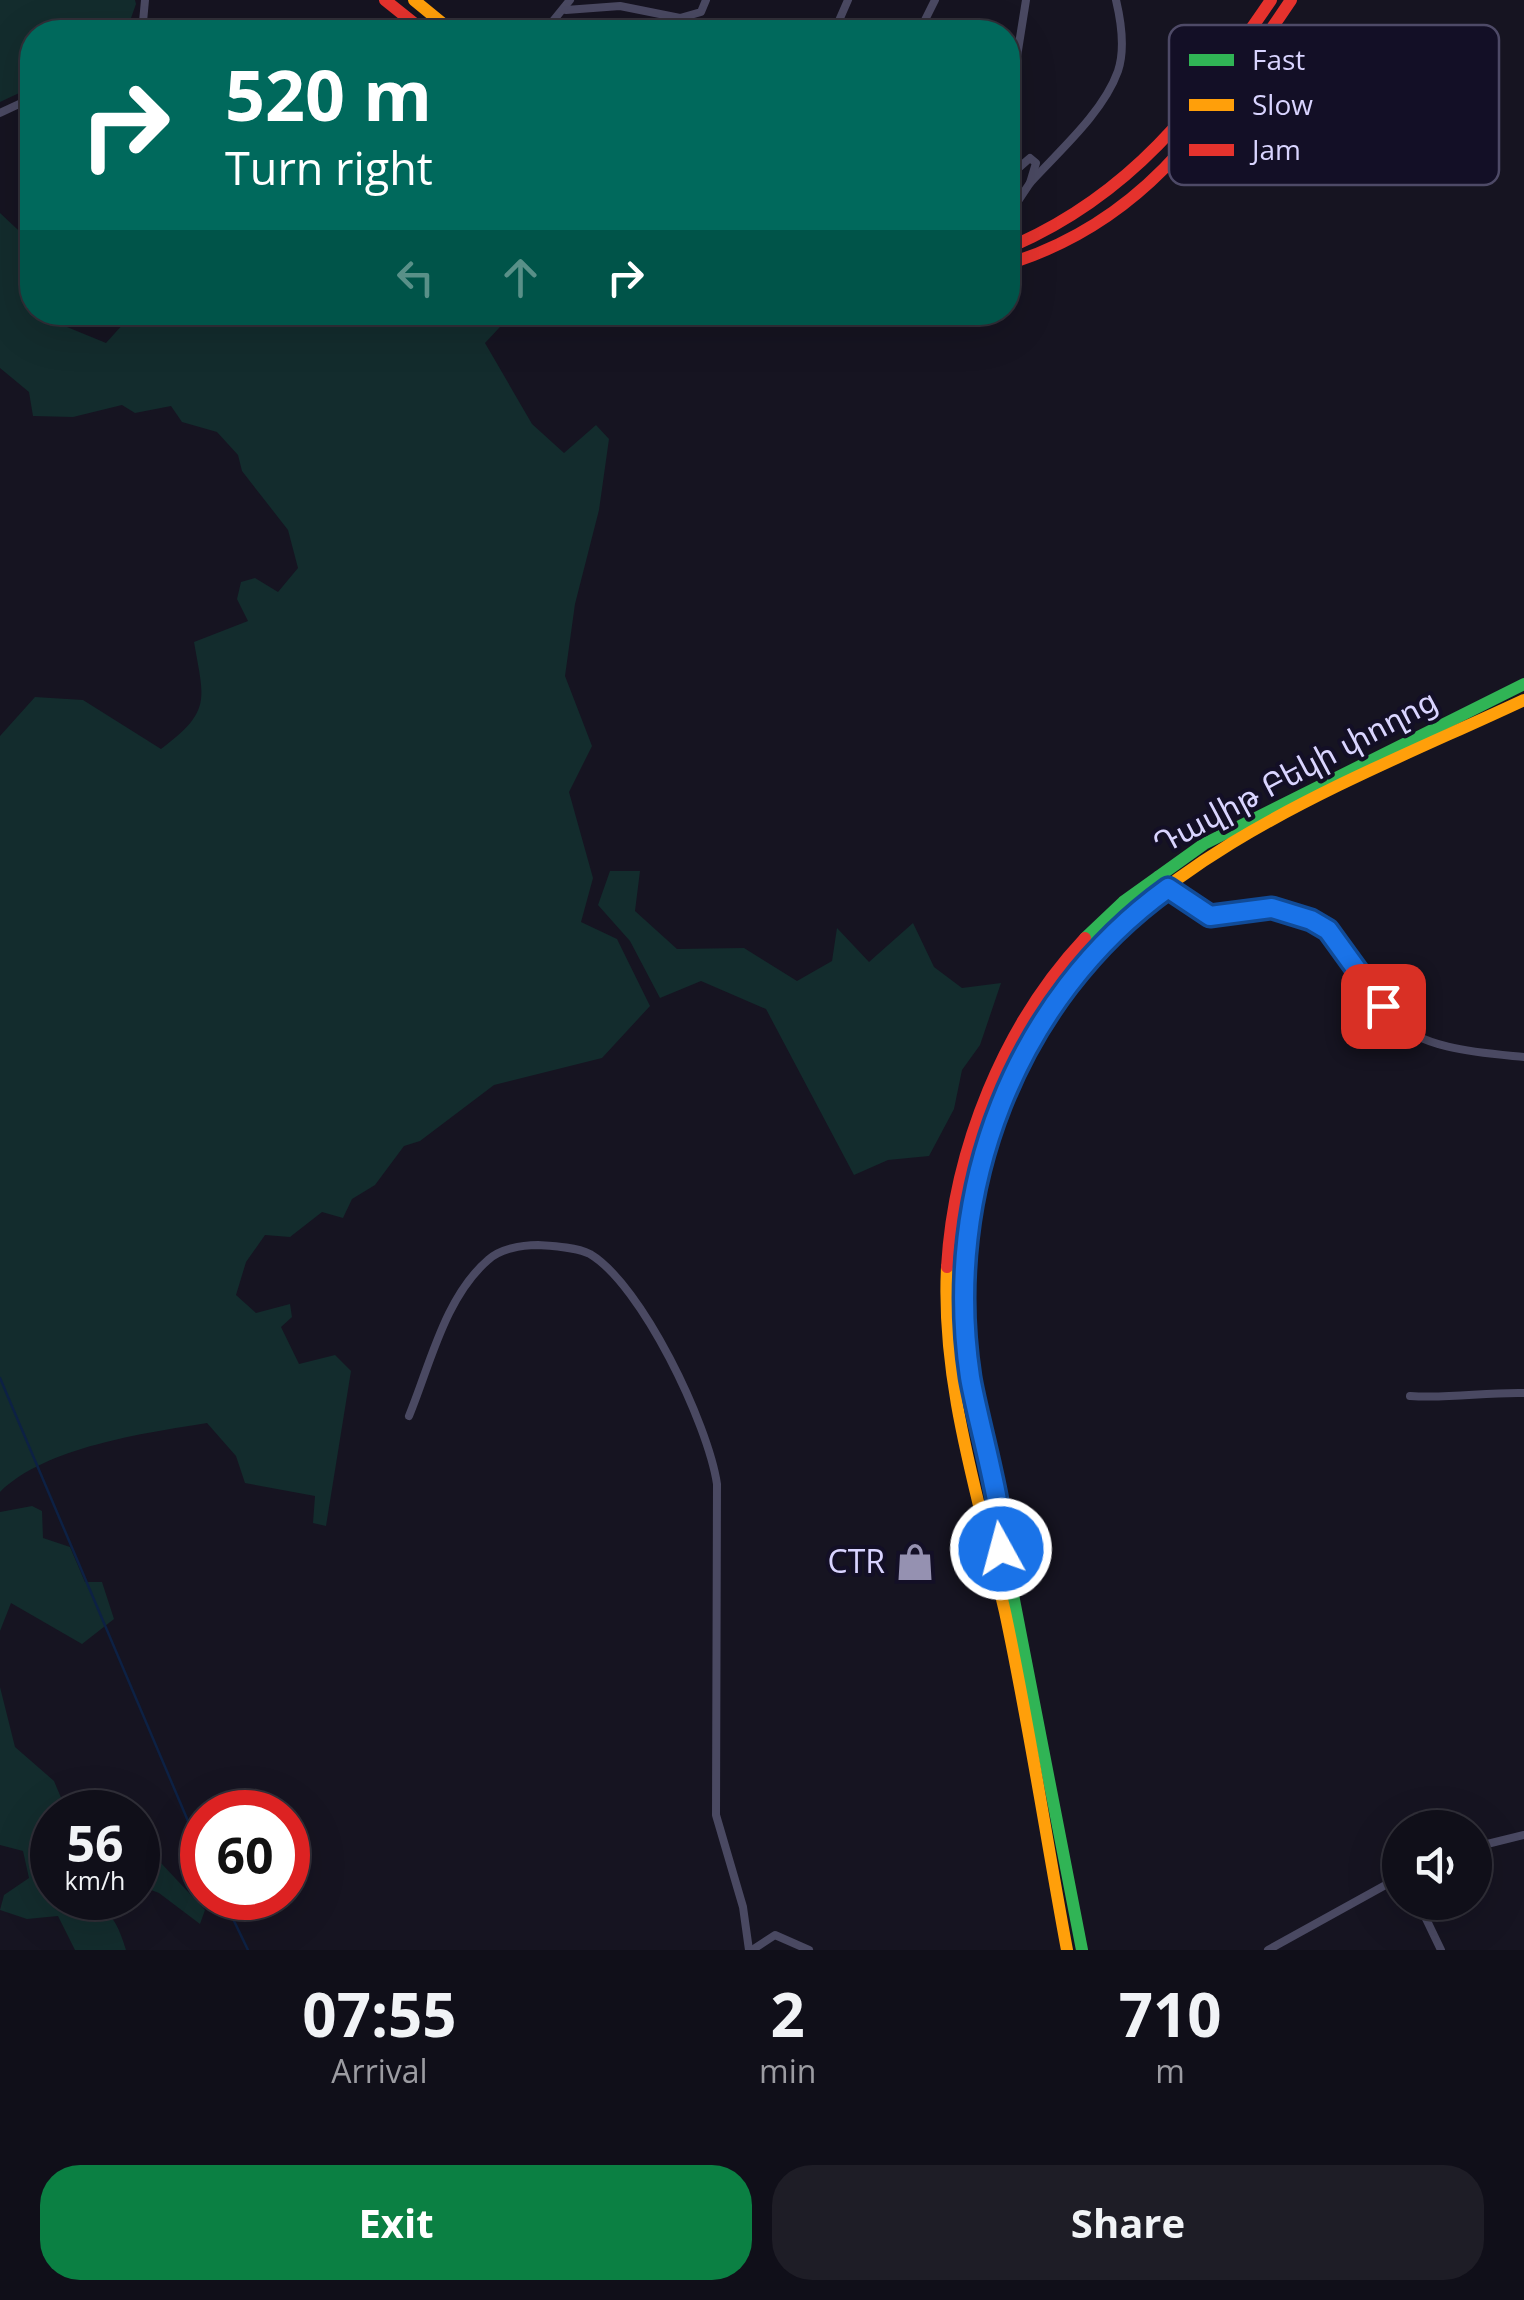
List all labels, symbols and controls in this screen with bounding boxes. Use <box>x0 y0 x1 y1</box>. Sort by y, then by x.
legend <box>1169 25 1499 185</box>
text: Fast <box>1252 40 1305 78</box>
text: 520 m <box>225 46 432 142</box>
icon: right <box>60 60 190 190</box>
text: Slow <box>1252 85 1313 123</box>
text: Jam <box>1249 130 1301 168</box>
text: Turn right <box>225 137 433 198</box>
icon: left <box>388 250 443 305</box>
icon: ahead <box>493 250 548 305</box>
icon: right <box>598 250 653 305</box>
street label: Դավիթ Բեկի փողոց <box>1145 678 1444 864</box>
pin <box>1341 964 1426 1049</box>
icon: arrive <box>1356 979 1411 1034</box>
position arrow <box>949 1497 1053 1601</box>
place label: CTR <box>827 1539 885 1582</box>
shop icon: CTR <box>894 1541 936 1583</box>
speed limit sign: 60 <box>180 1790 310 1920</box>
text: 56 <box>66 1809 124 1877</box>
map controls <box>1382 1810 1492 1920</box>
button: sound <box>1382 1810 1492 1920</box>
text: km/h <box>65 1863 125 1897</box>
text: 07:55 <box>302 1973 457 2055</box>
text: 2 <box>771 1973 805 2055</box>
text: 710 <box>1119 1973 1222 2055</box>
text: Arrival <box>331 2049 428 2092</box>
text: min <box>759 2049 816 2092</box>
text: m <box>1155 2049 1185 2092</box>
button: Exit <box>40 2165 752 2280</box>
button: Share <box>772 2165 1484 2280</box>

